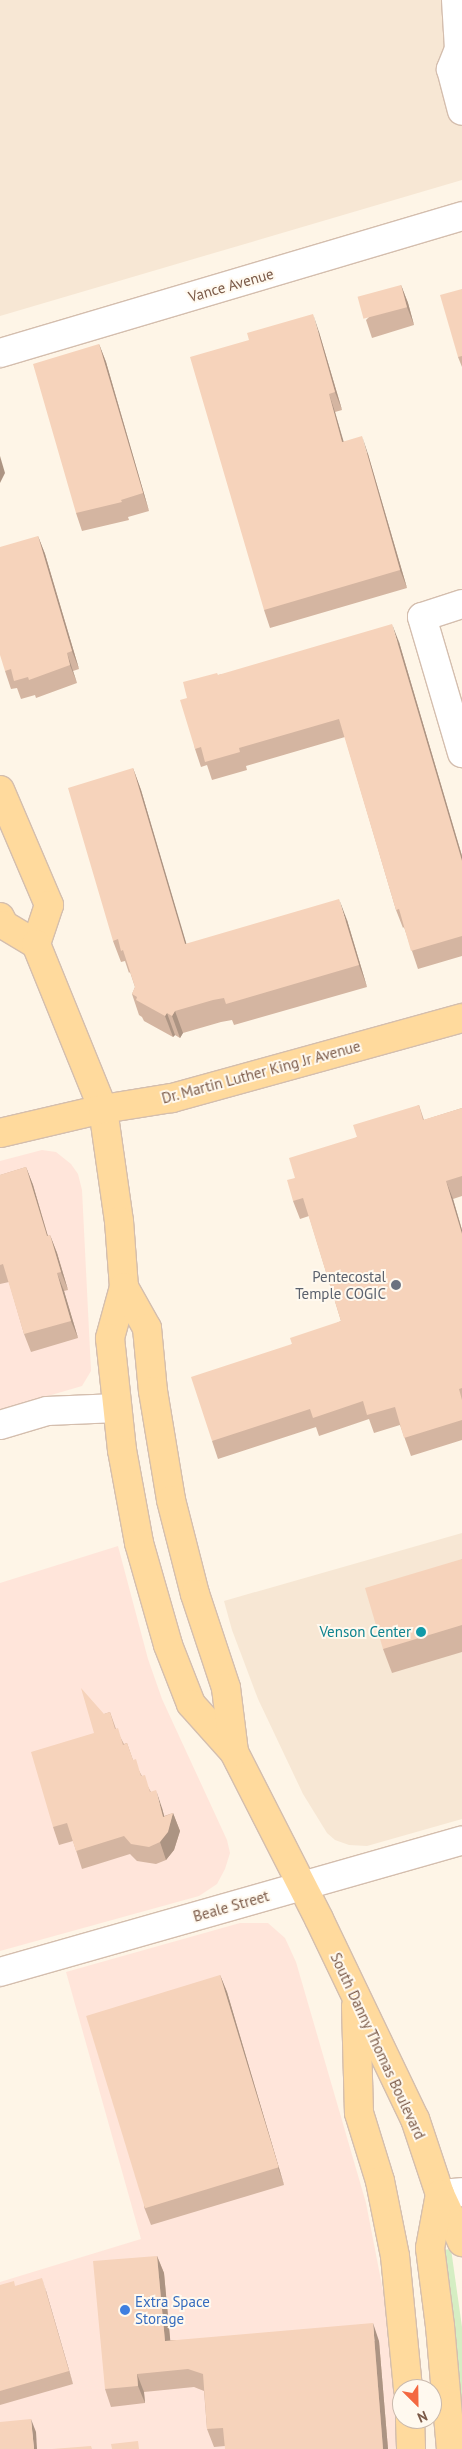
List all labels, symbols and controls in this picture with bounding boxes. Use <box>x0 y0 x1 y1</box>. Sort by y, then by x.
street label: Vance Avenue <box>186 264 276 306</box>
street label: Dr. Martin Luther King Jr Avenue <box>159 1037 363 1107</box>
place label: Pentecostal Temple COGIC <box>295 1267 386 1302</box>
marker: Pentecostal Temple COGIC <box>390 1279 402 1291</box>
place label: Venson Center <box>319 1623 411 1641</box>
marker: Venson Center <box>415 1626 427 1638</box>
street label: Beale Street <box>191 1887 271 1925</box>
street label: South Danny Thomas Boulevard <box>327 1949 429 2143</box>
place label: Extra Space Storage <box>135 2292 210 2327</box>
marker: Extra Space Storage <box>119 2304 131 2316</box>
north arrow <box>392 2379 442 2429</box>
text: N <box>415 2407 430 2427</box>

